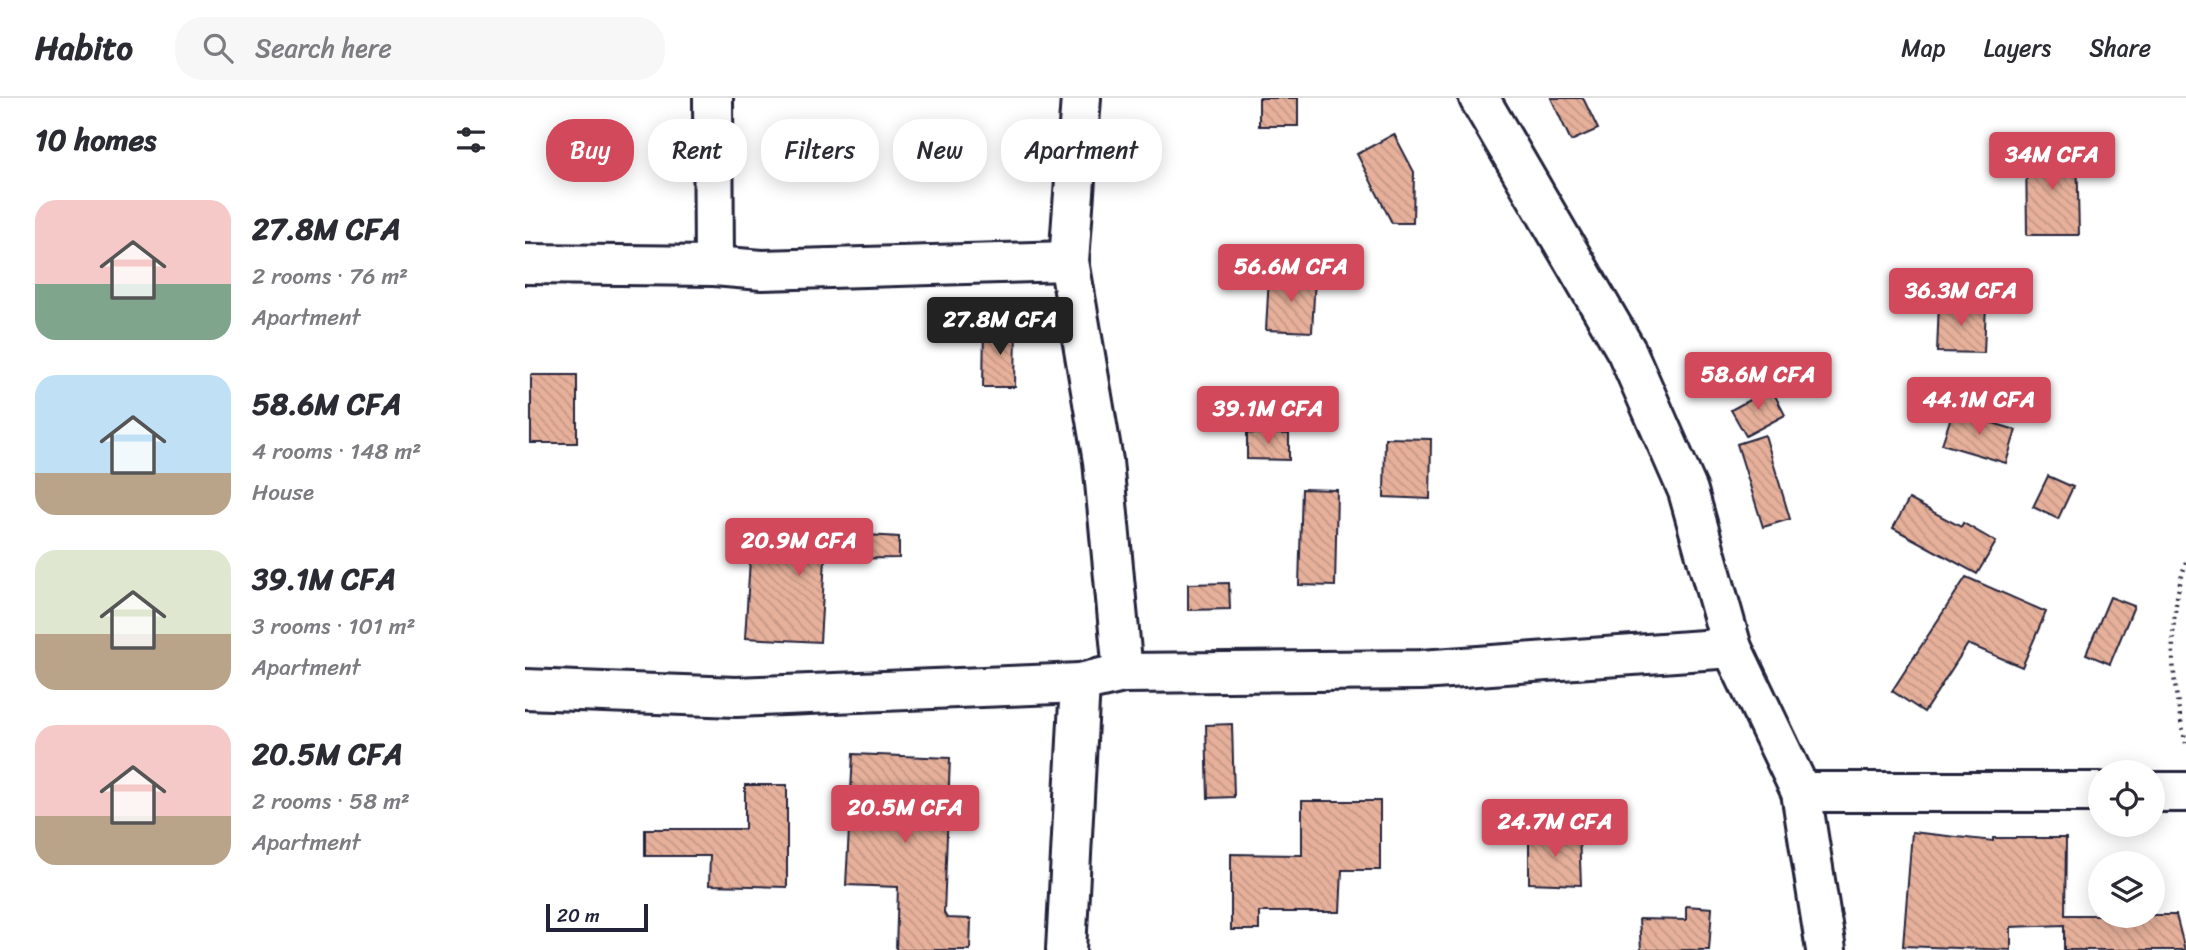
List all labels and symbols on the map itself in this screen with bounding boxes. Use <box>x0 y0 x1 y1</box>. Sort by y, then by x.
pin: 34M CFA <box>1987 132 2117 192</box>
pin: 56.6M CFA <box>1211 244 1371 304</box>
pin: 36.3M CFA <box>1881 268 2041 328</box>
pin: 27.8M CFA <box>920 298 1080 357</box>
pin: 58.6M CFA <box>1678 352 1838 412</box>
pin: 44.1M CFA <box>1899 378 2059 437</box>
pin: 39.1M CFA <box>1188 386 1348 446</box>
pin: 20.9M CFA <box>719 518 879 578</box>
pin: 20.5M CFA <box>825 786 985 845</box>
pin: 24.7M CFA <box>1475 800 1635 859</box>
scale bar <box>546 901 647 933</box>

